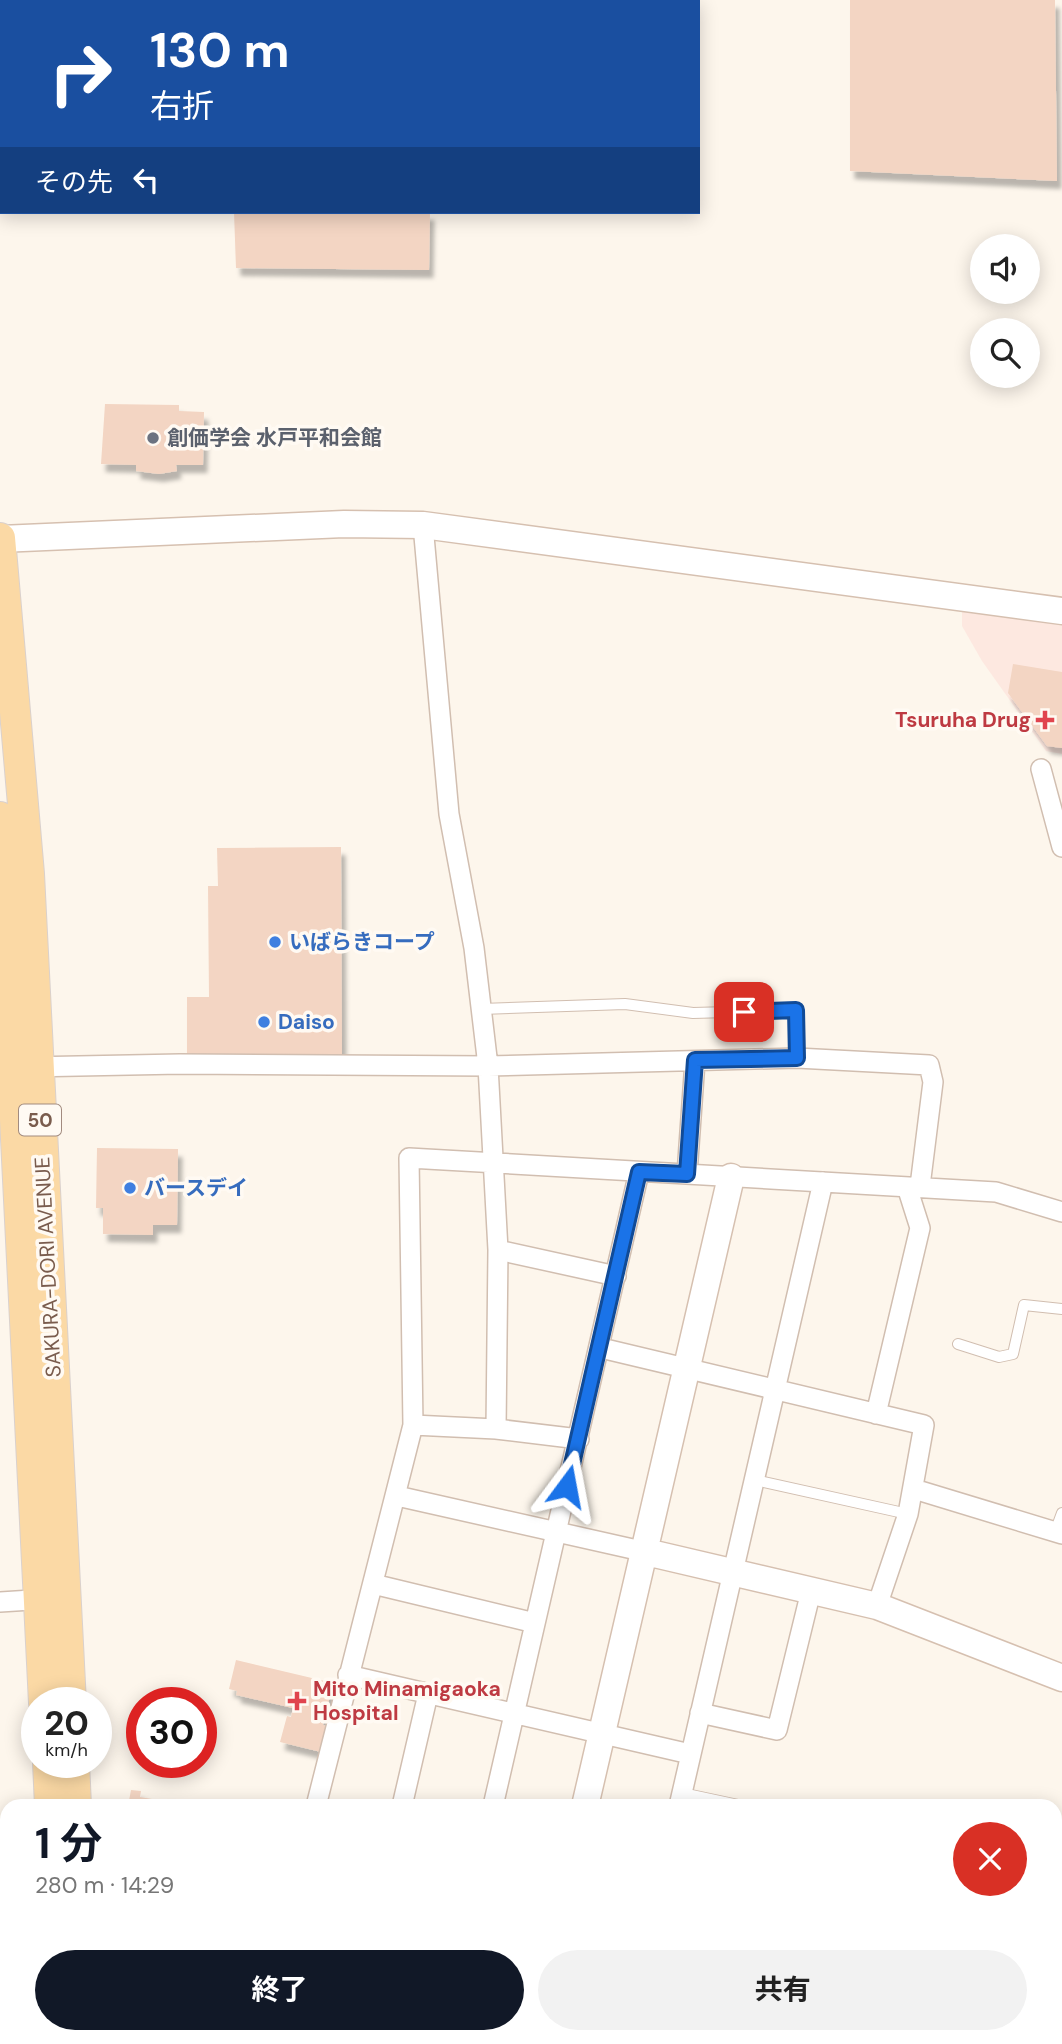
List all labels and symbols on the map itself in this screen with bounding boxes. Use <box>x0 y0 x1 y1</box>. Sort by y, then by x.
place label: 創価学会 水戸平和会館 <box>167 424 382 452</box>
marker: 創価学会 水戸平和会館 <box>145 430 161 446</box>
place label: Tsuruha Drug <box>895 706 1031 734</box>
marker: Tsuruha Drug <box>1037 712 1053 728</box>
place label: いばらきコープ <box>289 928 435 956</box>
marker: いばらきコープ <box>267 934 283 950</box>
pin <box>714 982 774 1042</box>
place label: Daiso <box>278 1008 335 1036</box>
marker: Daiso <box>256 1014 272 1030</box>
road number: 50 <box>19 1104 61 1136</box>
street label: SAKURA-DORI AVENUE <box>28 1156 68 1378</box>
place label: バースデイ <box>144 1174 248 1202</box>
marker: バースデイ <box>122 1180 138 1196</box>
position arrow <box>530 1449 604 1523</box>
place label: Mito Minamigaoka Hospital <box>313 1675 501 1727</box>
speed limit sign: 30 <box>126 1687 217 1778</box>
marker: Mito Minamigaoka Hospital <box>287 1691 307 1711</box>

